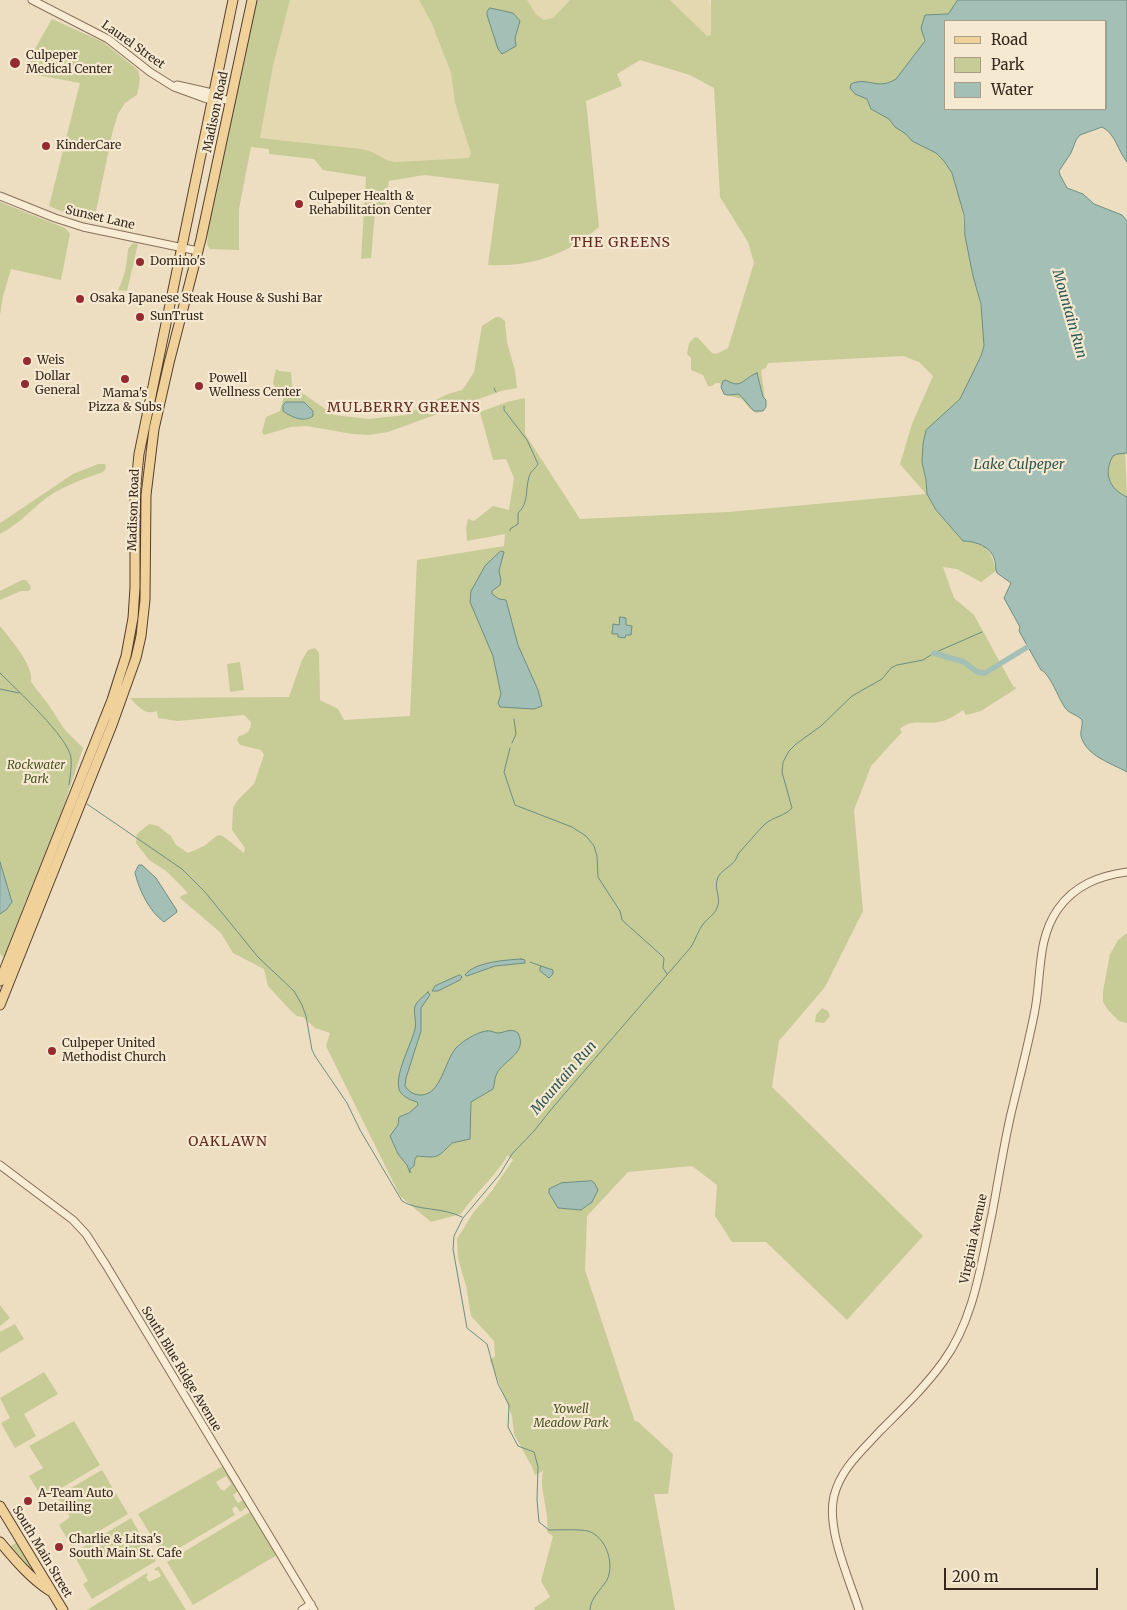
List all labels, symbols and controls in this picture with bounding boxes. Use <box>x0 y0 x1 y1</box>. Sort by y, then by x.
street label: Laurel Street <box>99 18 167 72</box>
legend <box>944 20 1107 110</box>
text: Road <box>991 30 1027 49</box>
place label: Culpeper Medical Center <box>26 49 112 77</box>
text: Park <box>991 55 1024 74</box>
marker: Culpeper Medical Center <box>8 56 22 70</box>
street label: Madison Road <box>200 70 232 154</box>
text: Water <box>991 80 1033 99</box>
place label: KinderCare <box>56 139 121 153</box>
marker: KinderCare <box>40 140 52 152</box>
place label: Culpeper Health & Rehabilitation Center <box>309 190 431 218</box>
marker: Culpeper Health & Rehabilitation Center <box>293 198 305 210</box>
street label: Sunset Lane <box>64 203 136 233</box>
district label: THE GREENS <box>570 235 672 251</box>
place label: Domino's <box>150 255 205 269</box>
marker: Domino's <box>134 256 146 268</box>
water label: Mountain Run <box>1048 268 1090 360</box>
place label: Osaka Japanese Steak House & Sushi Bar <box>90 292 322 306</box>
marker: Osaka Japanese Steak House & Sushi Bar <box>74 293 86 305</box>
place label: SunTrust <box>150 310 204 324</box>
marker: SunTrust <box>134 311 146 323</box>
place label: Weis <box>37 354 64 368</box>
marker: Weis <box>21 355 33 367</box>
place label: Dollar General <box>35 370 80 398</box>
place label: Powell Wellness Center <box>209 372 301 400</box>
marker: Mama's Pizza & Subs <box>119 373 131 385</box>
marker: Dollar General <box>19 378 31 390</box>
marker: Powell Wellness Center <box>193 380 205 392</box>
place label: Mama's Pizza & Subs <box>88 387 162 415</box>
district label: MULBERRY GREENS <box>325 400 483 416</box>
water label: Lake Culpeper <box>974 457 1064 473</box>
street label: Madison Road <box>125 469 143 551</box>
park label: Rockwater Park <box>7 759 65 787</box>
place label: Culpeper United Methodist Church <box>62 1037 166 1065</box>
water label: Mountain Run <box>528 1038 600 1118</box>
marker: Culpeper United Methodist Church <box>46 1045 58 1057</box>
district label: OAKLAWN <box>187 1134 269 1150</box>
street label: Virginia Avenue <box>957 1193 991 1285</box>
street label: South Blue Ridge Avenue <box>138 1304 224 1434</box>
park label: Yowell Meadow Park <box>533 1403 609 1431</box>
place label: A-Team Auto Detailing <box>38 1487 113 1515</box>
marker: A-Team Auto Detailing <box>22 1495 34 1507</box>
street label: South Main Street <box>9 1504 75 1600</box>
place label: Charlie & Litsa's South Main St. Cafe <box>69 1533 182 1561</box>
marker: Charlie & Litsa's South Main St. Cafe <box>53 1541 65 1553</box>
scale bar <box>947 1558 1101 1590</box>
text: 200 m <box>952 1567 999 1586</box>

